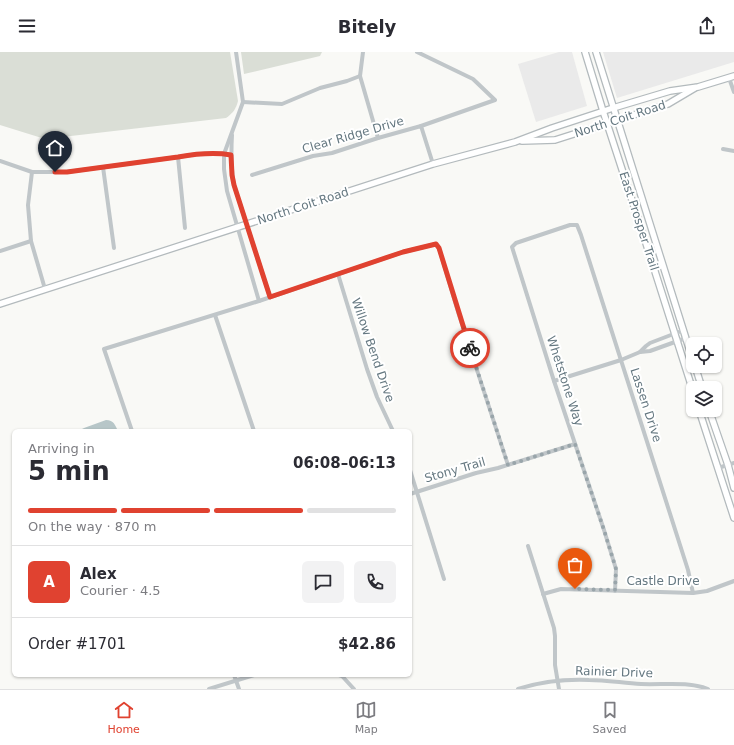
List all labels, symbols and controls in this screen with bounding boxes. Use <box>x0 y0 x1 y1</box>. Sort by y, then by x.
icon: menu <box>16 15 38 37</box>
icon: share <box>696 15 718 37</box>
text: Bitely <box>338 16 396 37</box>
street label: North Coit Road <box>573 98 667 140</box>
street label: Clear Ridge Drive <box>300 114 406 156</box>
pin <box>38 131 72 172</box>
icon: home <box>44 137 66 159</box>
street label: East Prosper Trail <box>616 170 662 272</box>
street label: North Coit Road <box>256 185 350 227</box>
street label: Willow Bend Drive <box>349 296 397 404</box>
courier <box>450 328 490 368</box>
street label: Whetstone Way <box>544 334 586 428</box>
icon: bike <box>459 337 481 359</box>
map controls <box>686 337 722 417</box>
button: locate <box>686 337 722 373</box>
street label: Lassen Drive <box>627 366 665 444</box>
button: layers <box>686 381 722 417</box>
text: Arriving in <box>28 441 95 456</box>
text: 06:08–06:13 <box>293 454 396 472</box>
street label: Stony Trail <box>423 455 487 485</box>
text: 5 min <box>28 456 110 486</box>
text: On the way · 870 m <box>28 519 156 534</box>
pin <box>558 548 592 589</box>
icon: bag <box>564 554 586 576</box>
button: chat <box>302 561 344 603</box>
button: phone <box>354 561 396 603</box>
text: Alex <box>80 565 117 583</box>
text: A <box>43 573 55 591</box>
street label: Castle Drive <box>626 574 700 588</box>
text: Courier · 4.5 <box>80 583 161 598</box>
text: Order #1701 <box>28 635 126 653</box>
text: $42.86 <box>338 635 396 653</box>
street label: Rainier Drive <box>575 664 653 680</box>
tab: Home <box>107 699 140 736</box>
tab: Map <box>355 699 378 736</box>
tab: Saved <box>593 699 627 736</box>

